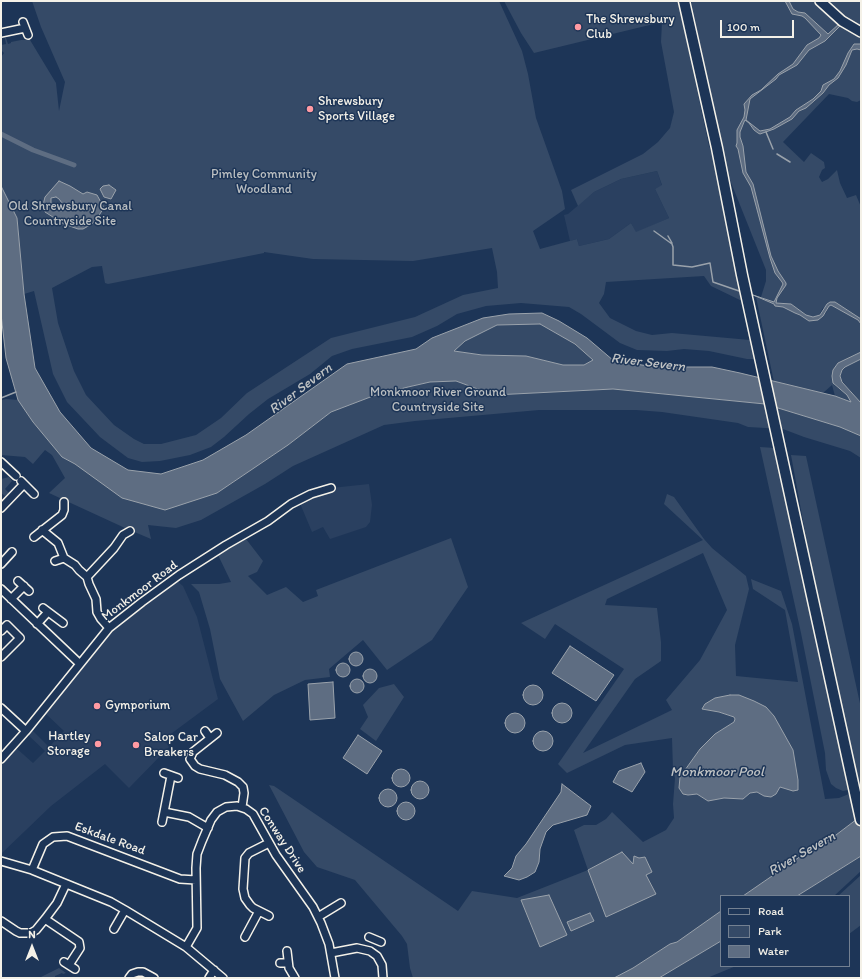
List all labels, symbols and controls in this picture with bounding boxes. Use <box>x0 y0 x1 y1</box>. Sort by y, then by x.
place label: The Shrewsbury Club <box>586 12 675 43</box>
scale bar <box>722 12 796 38</box>
text: 100 m <box>727 20 760 34</box>
marker: The Shrewsbury Club <box>573 22 583 32</box>
place label: Shrewsbury Sports Village <box>318 94 395 125</box>
marker: Shrewsbury Sports Village <box>305 104 315 114</box>
park label: Pimley Community Woodland <box>211 167 317 198</box>
park label: Old Shrewsbury Canal Countryside Site <box>8 199 132 230</box>
water label: River Severn <box>610 350 686 376</box>
water label: River Severn <box>266 360 336 418</box>
park label: Monkmoor River Ground Countryside Site <box>370 385 506 416</box>
street label: Monkmoor Road <box>99 557 181 625</box>
place label: Gymporium <box>105 698 170 714</box>
marker: Gymporium <box>92 701 102 711</box>
place label: Hartley Storage <box>47 729 90 760</box>
place label: Salop Car Breakers <box>144 730 198 761</box>
marker: Hartley Storage <box>93 739 103 749</box>
marker: Salop Car Breakers <box>131 740 141 750</box>
water label: Monkmoor Pool <box>670 764 764 780</box>
street label: Conway Drive <box>255 804 309 876</box>
street label: Eskdale Road <box>72 819 148 859</box>
water label: River Severn <box>766 828 838 880</box>
legend <box>720 895 850 967</box>
text: Road <box>758 904 784 918</box>
text: Park <box>758 924 782 938</box>
north arrow <box>12 927 52 967</box>
text: N <box>28 928 36 941</box>
text: Water <box>758 944 789 958</box>

